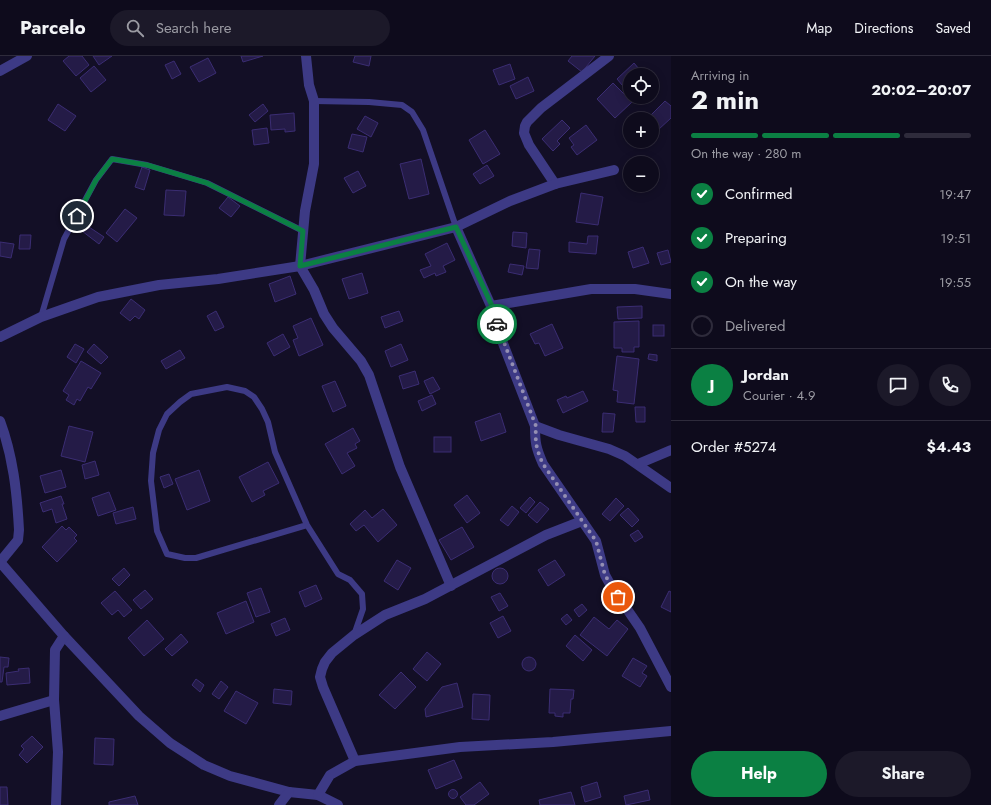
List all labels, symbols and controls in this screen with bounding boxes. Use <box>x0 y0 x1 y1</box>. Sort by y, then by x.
search box <box>110 10 390 46</box>
text: Parcelo <box>20 14 86 41</box>
icon: search <box>124 17 146 39</box>
text: Search here <box>156 17 232 39</box>
text: Map <box>806 18 832 38</box>
text: Directions <box>854 18 914 38</box>
text: Saved <box>936 18 971 38</box>
text: Arriving in <box>691 66 749 85</box>
map controls <box>623 68 659 192</box>
button: locate <box>623 68 659 104</box>
text: 20:02–20:07 <box>871 79 971 101</box>
text: 2 min <box>691 81 759 119</box>
button: + <box>623 112 659 148</box>
text: On the way · 280 m <box>691 144 801 163</box>
button: − <box>623 156 659 192</box>
icon: check <box>691 183 713 205</box>
text: Confirmed <box>725 183 793 205</box>
text: 19:47 <box>939 185 971 204</box>
pin <box>60 199 94 233</box>
icon: home <box>66 205 88 227</box>
icon: check <box>691 227 713 249</box>
text: Preparing <box>725 227 787 249</box>
text: 19:51 <box>941 229 971 248</box>
icon: check <box>691 271 713 293</box>
text: On the way <box>725 271 797 293</box>
text: 19:55 <box>939 273 971 292</box>
courier <box>477 304 517 344</box>
icon: car <box>486 313 508 335</box>
text: Delivered <box>725 315 786 337</box>
text: Jordan <box>743 364 789 386</box>
button: chat <box>877 364 919 406</box>
button: phone <box>929 364 971 406</box>
text: J <box>710 374 714 396</box>
text: Courier · 4.9 <box>743 386 816 405</box>
text: Order #5274 <box>691 436 777 458</box>
text: $4.43 <box>927 436 971 458</box>
pin <box>601 580 635 614</box>
icon: bag <box>607 586 629 608</box>
button: Help <box>691 751 827 797</box>
button: Share <box>835 751 971 797</box>

